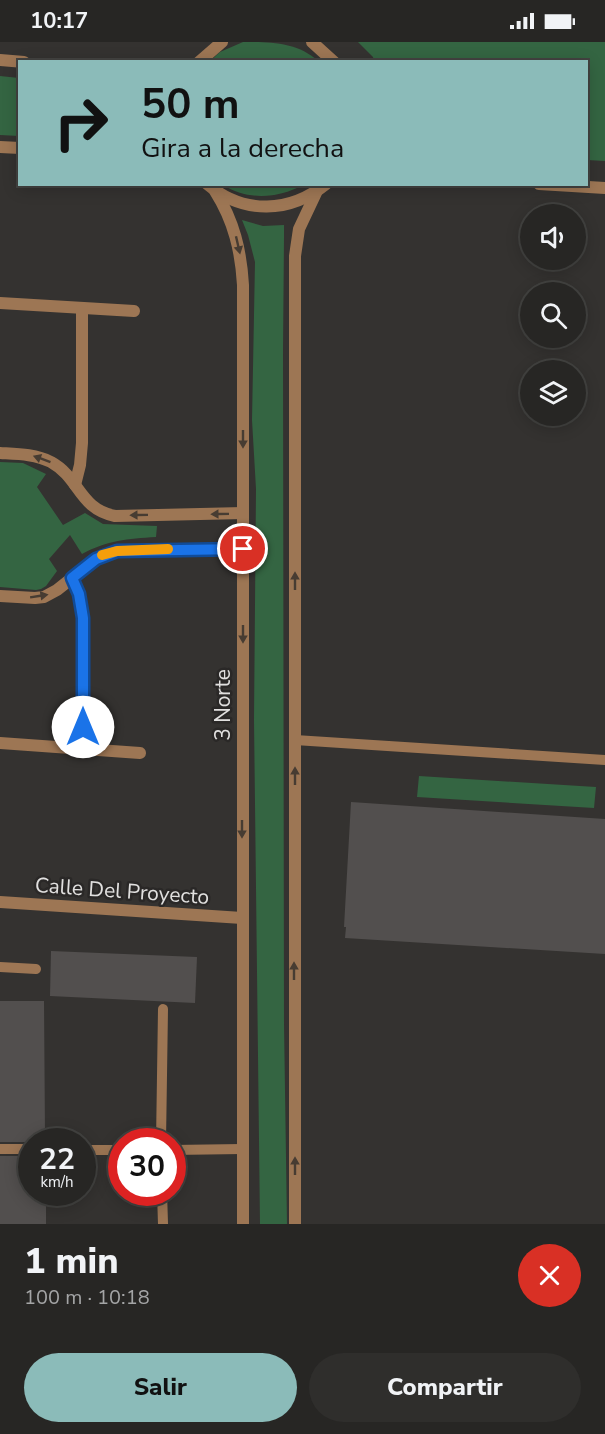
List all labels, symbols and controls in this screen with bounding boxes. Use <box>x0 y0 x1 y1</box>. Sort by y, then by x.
text: 10:17 <box>30 6 88 36</box>
text: 50 m <box>141 76 240 133</box>
icon: right <box>42 84 120 162</box>
text: Gira a la derecha <box>141 130 344 167</box>
map controls <box>520 204 586 426</box>
button: sound <box>520 204 586 270</box>
one-way arrow <box>234 235 243 254</box>
button: search <box>520 282 586 348</box>
button: layers <box>520 360 586 426</box>
one-way arrow <box>238 430 248 449</box>
one-way arrow <box>33 454 51 464</box>
one-way arrow <box>211 509 230 518</box>
one-way arrow <box>130 511 149 520</box>
pin <box>217 523 268 574</box>
icon: arrive <box>226 532 259 565</box>
one-way arrow <box>290 571 300 590</box>
one-way arrow <box>29 592 48 601</box>
one-way arrow <box>238 625 247 644</box>
street label: 3 Norte <box>209 669 237 741</box>
position arrow <box>51 695 115 759</box>
one-way arrow <box>290 766 300 785</box>
one-way arrow <box>237 820 247 839</box>
street label: Calle Del Proyecto <box>34 871 210 911</box>
one-way arrow <box>289 961 299 980</box>
speed limit sign: 30 <box>108 1128 186 1206</box>
text: 22 <box>39 1139 75 1180</box>
one-way arrow <box>290 1156 300 1175</box>
text: km/h <box>40 1172 74 1192</box>
text: 1 min <box>24 1237 119 1286</box>
button: close <box>518 1244 581 1307</box>
text: 100 m · 10:18 <box>24 1284 150 1311</box>
button: Salir <box>24 1353 297 1422</box>
button: Compartir <box>309 1353 581 1422</box>

